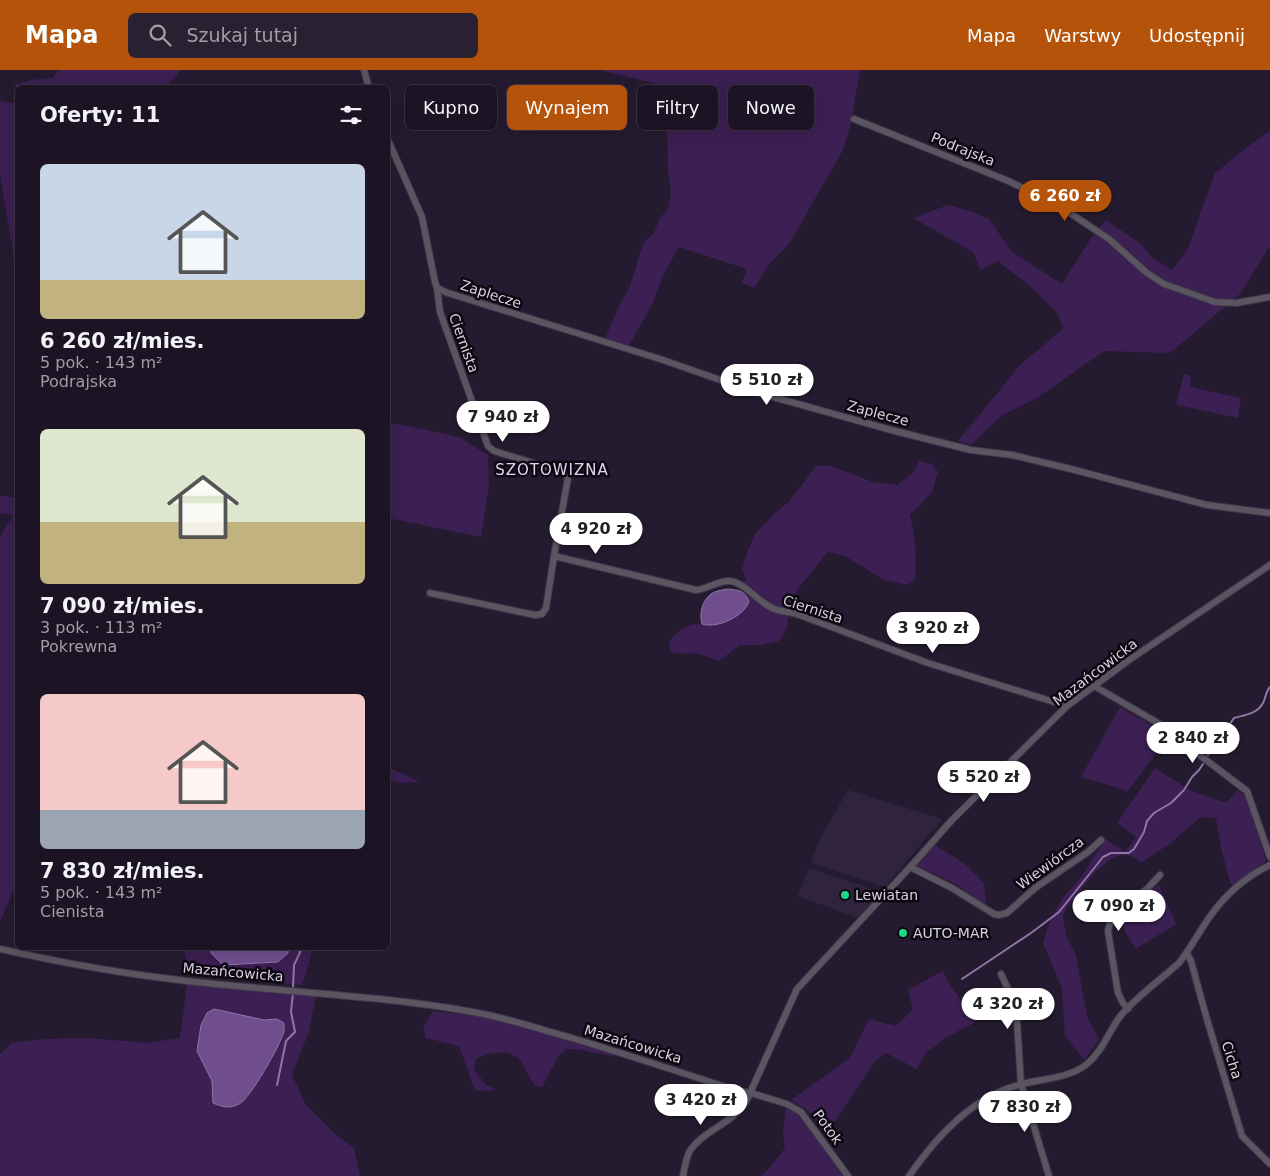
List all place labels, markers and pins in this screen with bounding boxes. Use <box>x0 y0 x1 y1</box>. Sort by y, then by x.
pin: 6 260 zł <box>1013 180 1117 222</box>
pin: 5 510 zł <box>715 364 819 406</box>
pin: 7 940 zł <box>451 400 555 443</box>
pin: 4 920 zł <box>544 512 648 555</box>
pin: 3 920 zł <box>881 612 985 654</box>
pin: 2 840 zł <box>1141 722 1245 764</box>
pin: 5 520 zł <box>932 760 1036 803</box>
place label: Lewiatan <box>855 887 918 903</box>
marker: Lewiatan <box>839 889 851 901</box>
pin: 7 090 zł <box>1067 890 1171 932</box>
place label: AUTO-MAR <box>913 925 989 941</box>
marker: AUTO-MAR <box>897 927 909 939</box>
pin: 4 320 zł <box>956 988 1060 1030</box>
pin: 3 420 zł <box>649 1084 753 1126</box>
pin: 7 830 zł <box>973 1090 1077 1133</box>

